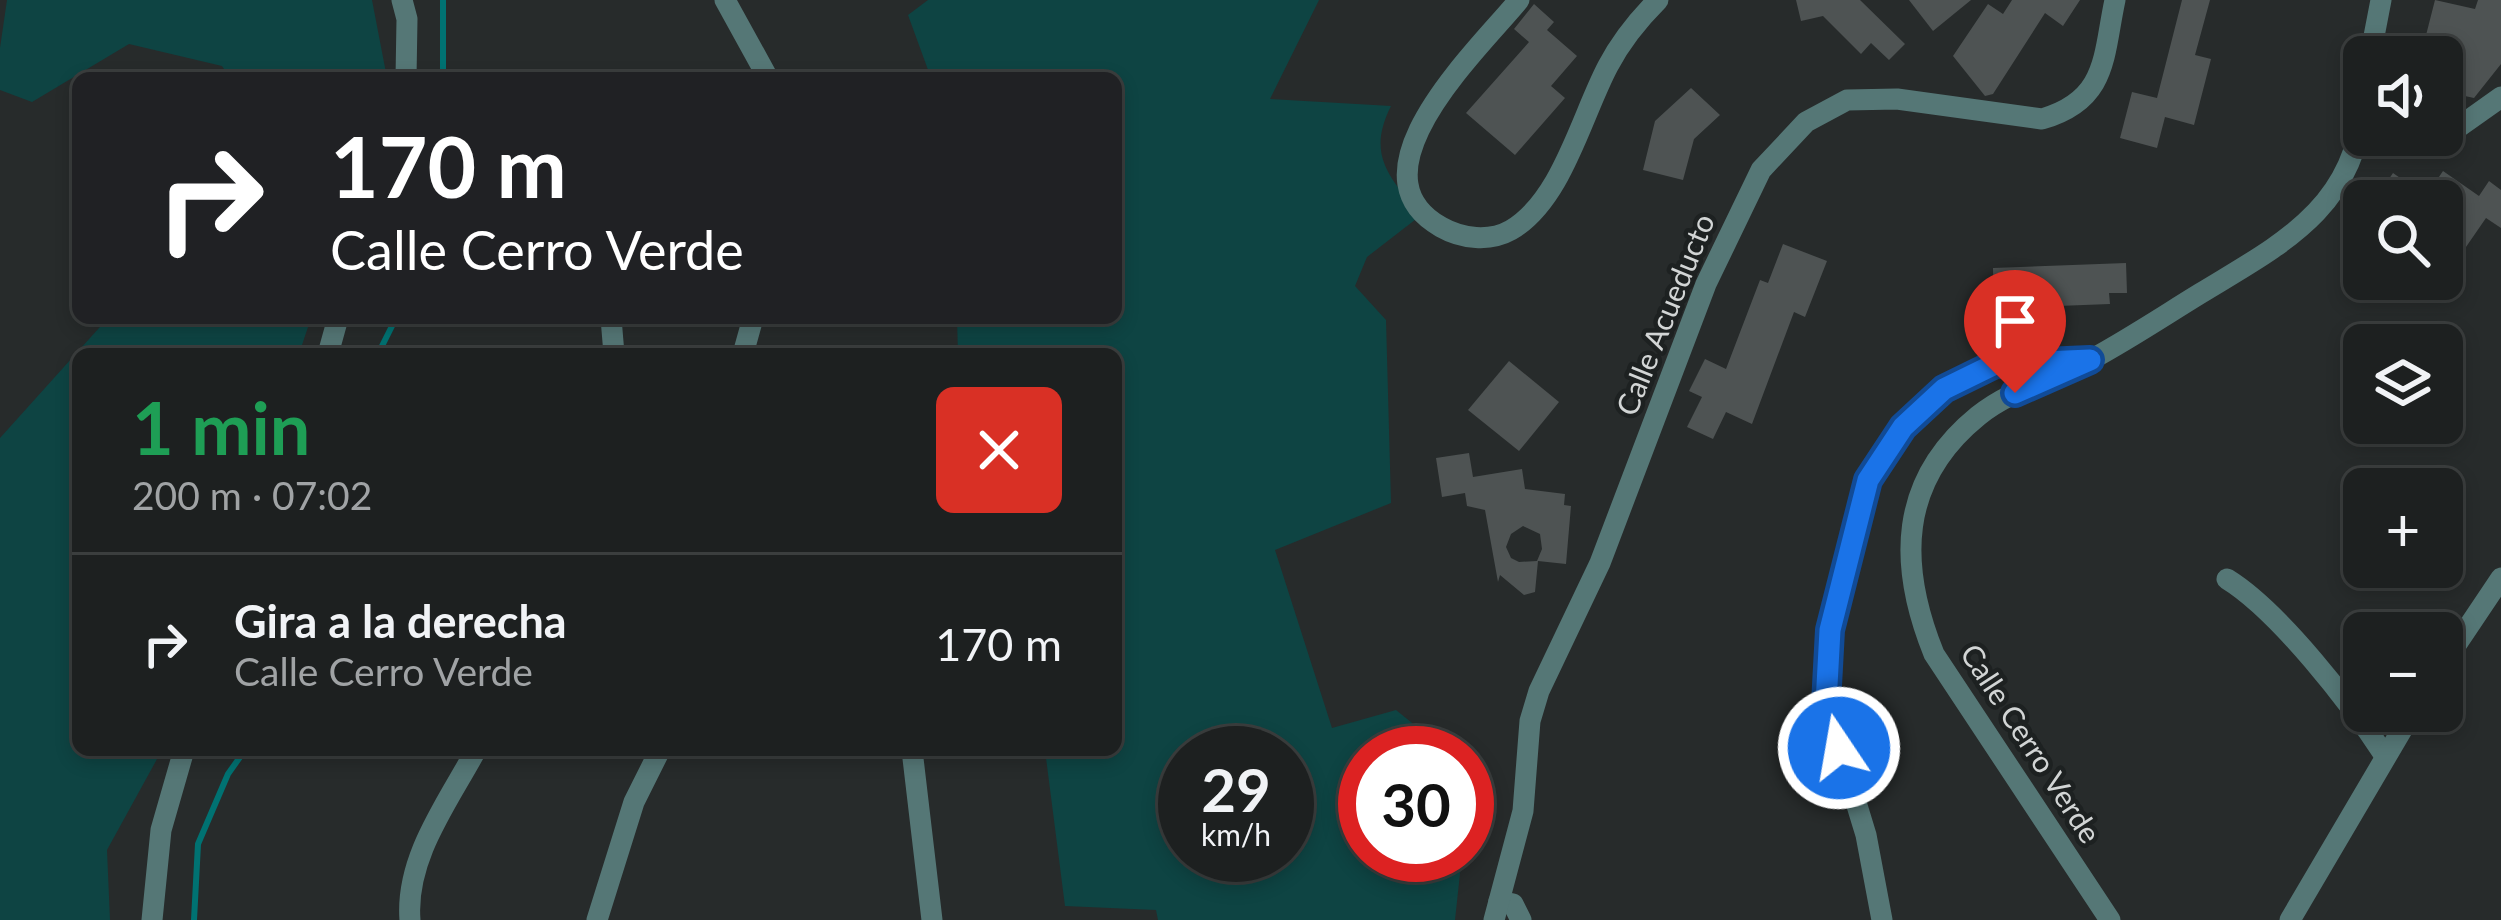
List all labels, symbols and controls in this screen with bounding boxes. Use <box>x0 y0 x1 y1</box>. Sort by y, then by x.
map controls <box>2343 36 2463 732</box>
button: sound <box>2343 36 2463 156</box>
text: 170 m <box>330 115 567 216</box>
icon: right <box>132 120 288 276</box>
button: search <box>2343 180 2463 300</box>
street label: Calle Acueducto <box>1607 208 1721 420</box>
text: Calle Cerro Verde <box>330 217 744 282</box>
pin <box>1964 270 2066 393</box>
icon: arrive <box>1982 288 2048 354</box>
button: layers <box>2343 324 2463 444</box>
text: 1 min <box>132 384 310 470</box>
button: close <box>936 387 1062 513</box>
button: + <box>2343 468 2463 588</box>
text: 200 m · 07:02 <box>132 472 372 518</box>
text: Gira a la derecha <box>234 594 567 648</box>
icon: right <box>132 611 198 677</box>
button: − <box>2343 612 2463 732</box>
text: 170 m <box>935 617 1062 671</box>
street label: Calle Cerro Verde <box>1954 637 2109 849</box>
text: Calle Cerro Verde <box>234 648 533 694</box>
position arrow <box>1776 685 1902 811</box>
speed limit sign: 30 <box>1338 726 1494 882</box>
text: 29 <box>1201 753 1271 825</box>
text: km/h <box>1201 816 1271 852</box>

